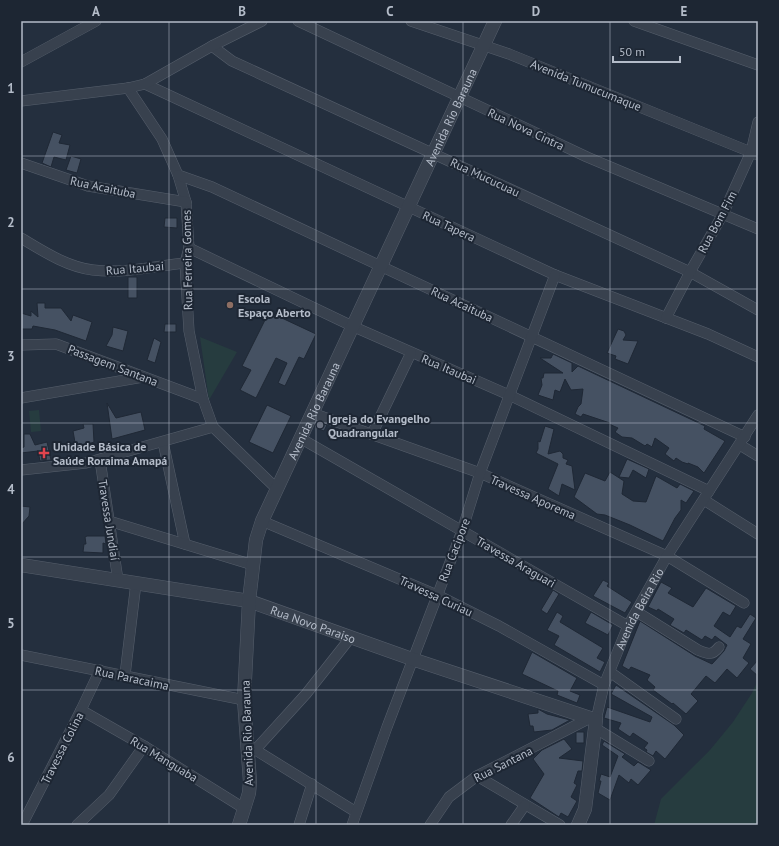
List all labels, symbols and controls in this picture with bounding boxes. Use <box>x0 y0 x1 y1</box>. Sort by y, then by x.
text: A <box>92 3 100 20</box>
text: B <box>238 3 246 20</box>
text: C <box>386 3 394 20</box>
text: D <box>532 3 540 20</box>
text: E <box>681 3 688 20</box>
scale bar <box>613 38 680 64</box>
text: 50 m <box>619 44 645 59</box>
street label: Avenida Tumucumaque <box>528 56 644 114</box>
street label: Avenida Rio Barauna <box>421 66 479 168</box>
text: 1 <box>7 80 15 97</box>
street label: Rua Nova Cintra <box>485 105 567 153</box>
street label: Rua Mucucuau <box>448 154 522 200</box>
street label: Rua Acaituba <box>69 173 137 201</box>
street label: Rua Bom Fim <box>694 188 740 256</box>
street label: Rua Tapera <box>420 207 478 245</box>
street label: Rua Ferreira Gomes <box>179 210 195 310</box>
text: 2 <box>7 214 15 231</box>
street label: Rua Itaubai <box>105 258 165 278</box>
street label: Rua Acaituba <box>429 283 495 325</box>
place label: Escola Espaço Aberto <box>238 291 311 320</box>
marker: Escola Espaço Aberto <box>225 300 235 310</box>
street label: Passagem Santana <box>66 341 160 389</box>
text: 3 <box>7 348 15 365</box>
street label: Rua Itaubai <box>419 351 479 387</box>
street label: Avenida Rio Barauna <box>284 359 343 462</box>
place label: Igreja do Evangelho Quadrangular <box>328 411 430 440</box>
marker: Igreja do Evangelho Quadrangular <box>315 420 325 430</box>
place label: Unidade Básica de Saúde Roraima Amapá <box>53 439 167 468</box>
marker: Unidade Básica de Saúde Roraima Amapá <box>38 447 50 459</box>
street label: Travessa Aporema <box>488 471 578 523</box>
street label: Travessa Jundiaí <box>95 478 123 562</box>
text: 4 <box>7 481 15 498</box>
street label: Rua Cacipore <box>435 516 473 584</box>
street label: Travessa Araguari <box>474 533 558 591</box>
street label: Avenida Beira Rio <box>612 565 666 652</box>
street label: Travessa Curiau <box>397 572 475 620</box>
street label: Rua Novo Paraiso <box>269 602 358 646</box>
text: 5 <box>7 615 15 632</box>
street label: Rua Paracaima <box>94 663 170 693</box>
street label: Avenida Rio Barauna <box>238 680 256 786</box>
street label: Travessa Colina <box>37 710 87 786</box>
street label: Rua Manguaba <box>128 733 200 785</box>
street label: Rua Santana <box>471 743 535 785</box>
text: 6 <box>7 749 15 766</box>

